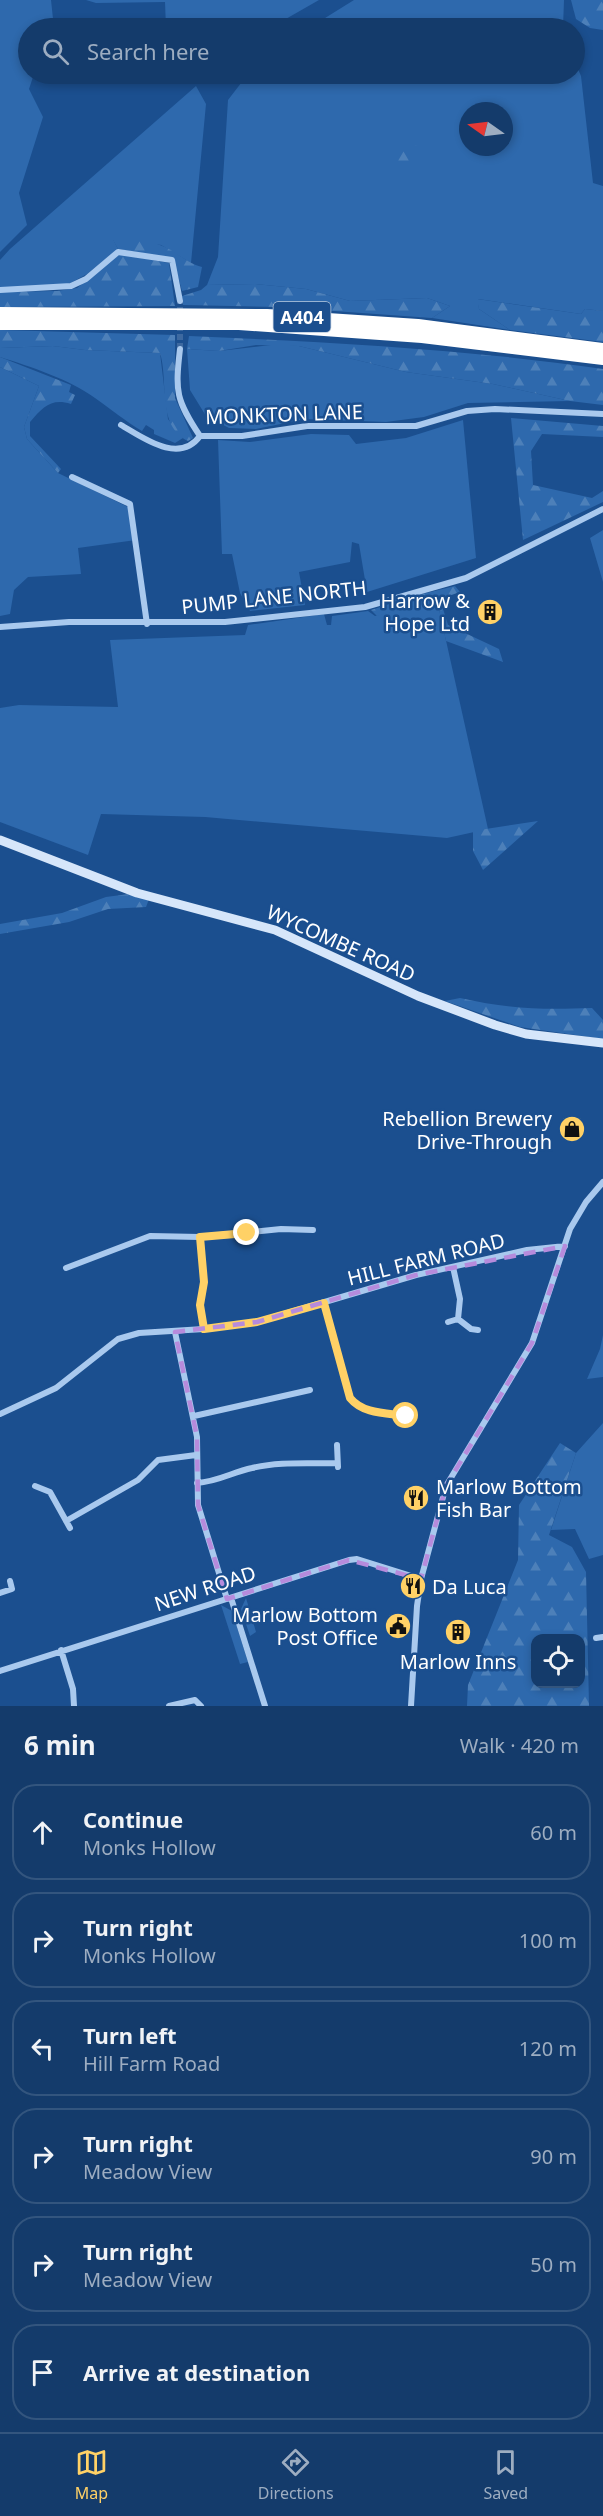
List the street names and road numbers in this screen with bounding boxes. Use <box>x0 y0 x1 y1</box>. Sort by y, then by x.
road number: A404 <box>274 302 330 332</box>
street label: MONKTON LANE <box>205 398 363 430</box>
street label: PUMP LANE NORTH <box>180 574 368 620</box>
street label: WYCOMBE ROAD <box>262 898 420 988</box>
street label: HILL FARM ROAD <box>344 1226 508 1292</box>
street label: NEW ROAD <box>151 1559 259 1617</box>

